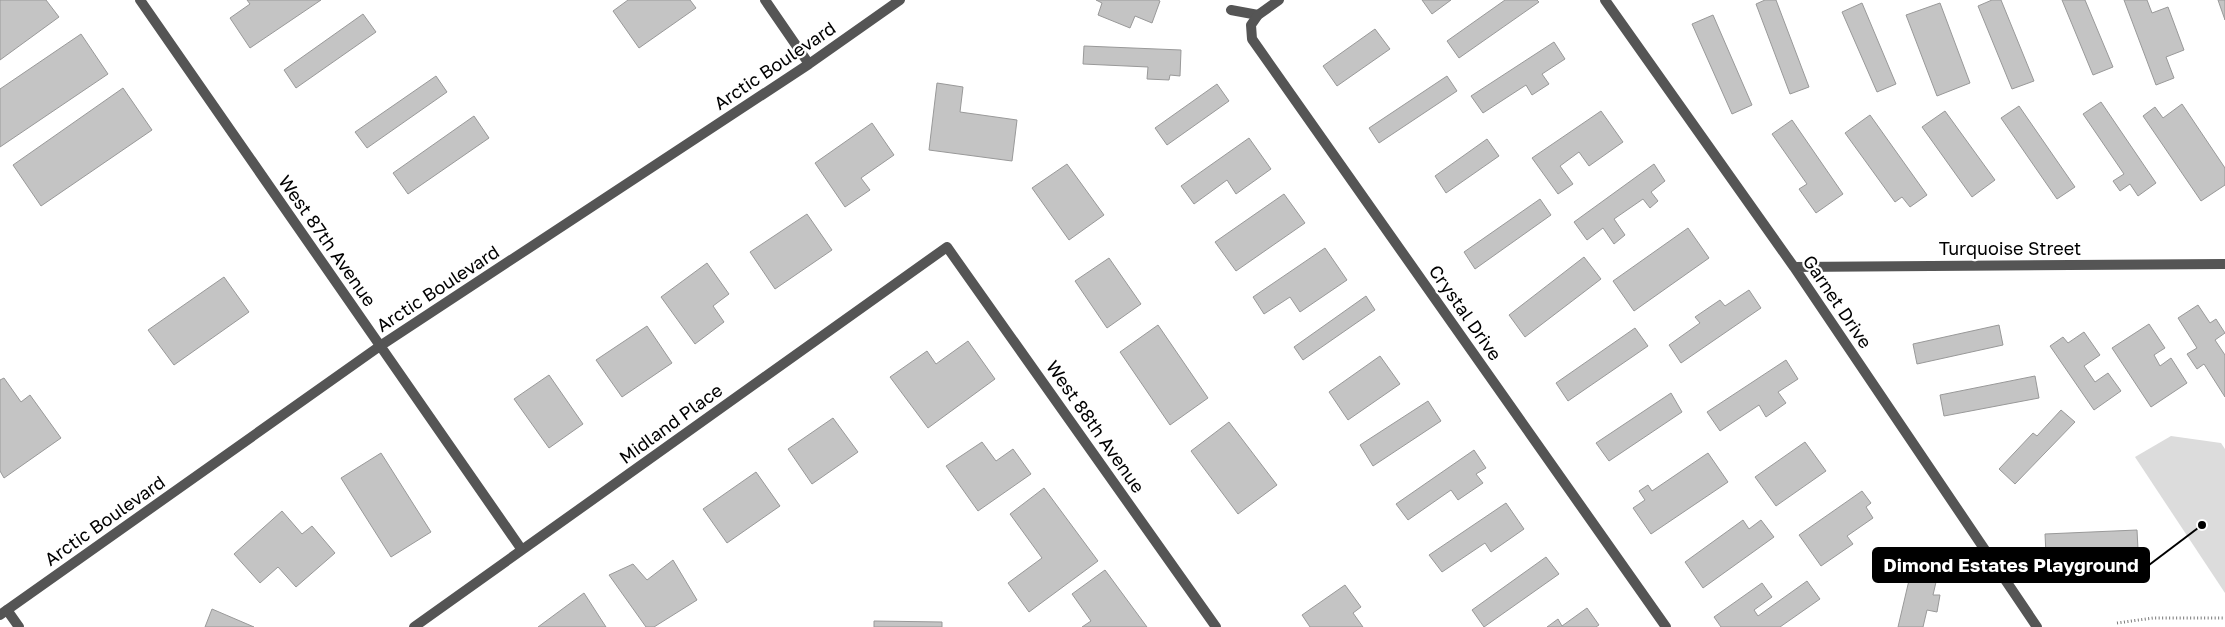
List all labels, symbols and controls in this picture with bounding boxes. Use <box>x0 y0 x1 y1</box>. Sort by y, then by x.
street label: Arctic Boulevard <box>709 16 839 114</box>
street label: West 87th Avenue <box>274 171 381 310</box>
street label: Turquoise Street <box>1939 237 2081 259</box>
street label: Arctic Boulevard <box>372 240 503 336</box>
street label: Garnet Drive <box>1799 251 1877 352</box>
street label: Crystal Drive <box>1425 260 1507 364</box>
street label: West 88th Avenue <box>1042 356 1150 497</box>
street label: Midland Place <box>615 378 726 468</box>
street label: Arctic Boulevard <box>40 470 169 570</box>
callout: Dimond Estates Playground <box>1873 548 2149 582</box>
text: Dimond Estates Playground <box>1883 553 2139 576</box>

